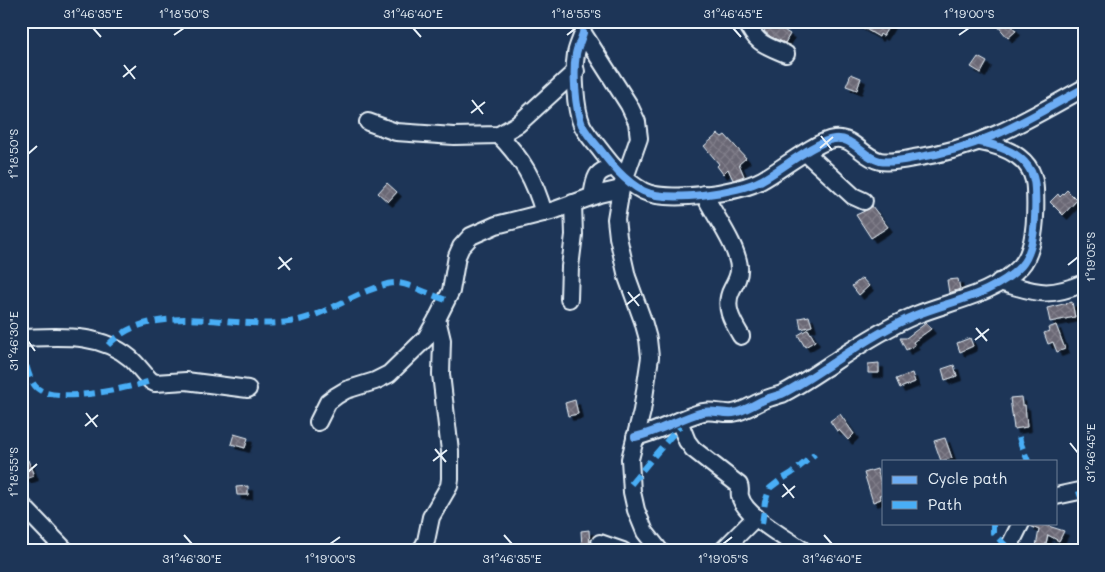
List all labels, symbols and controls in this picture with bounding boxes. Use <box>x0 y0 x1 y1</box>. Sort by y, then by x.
text: 31°46'35"E <box>63 5 123 21</box>
text: 1°18'50"S <box>159 5 210 21</box>
text: 31°46'40"E <box>383 5 443 21</box>
text: 1°18'55"S <box>551 5 601 21</box>
text: 31°46'45"E <box>703 5 763 21</box>
text: 1°19'00"S <box>944 5 995 21</box>
text: 1°18'50"S <box>5 128 21 179</box>
text: 1°19'05"S <box>1082 232 1098 282</box>
text: 31°46'30"E <box>5 311 21 371</box>
text: 31°46'45"E <box>1082 423 1098 483</box>
text: 1°18'55"S <box>5 447 21 497</box>
legend <box>882 460 1058 524</box>
text: Cycle path <box>928 468 1007 488</box>
text: Path <box>928 494 962 514</box>
text: 31°46'30"E <box>162 550 222 566</box>
text: 1°19'00"S <box>305 550 356 566</box>
text: 31°46'35"E <box>482 550 542 566</box>
text: 1°19'05"S <box>698 550 748 566</box>
text: 31°46'40"E <box>802 550 862 566</box>

